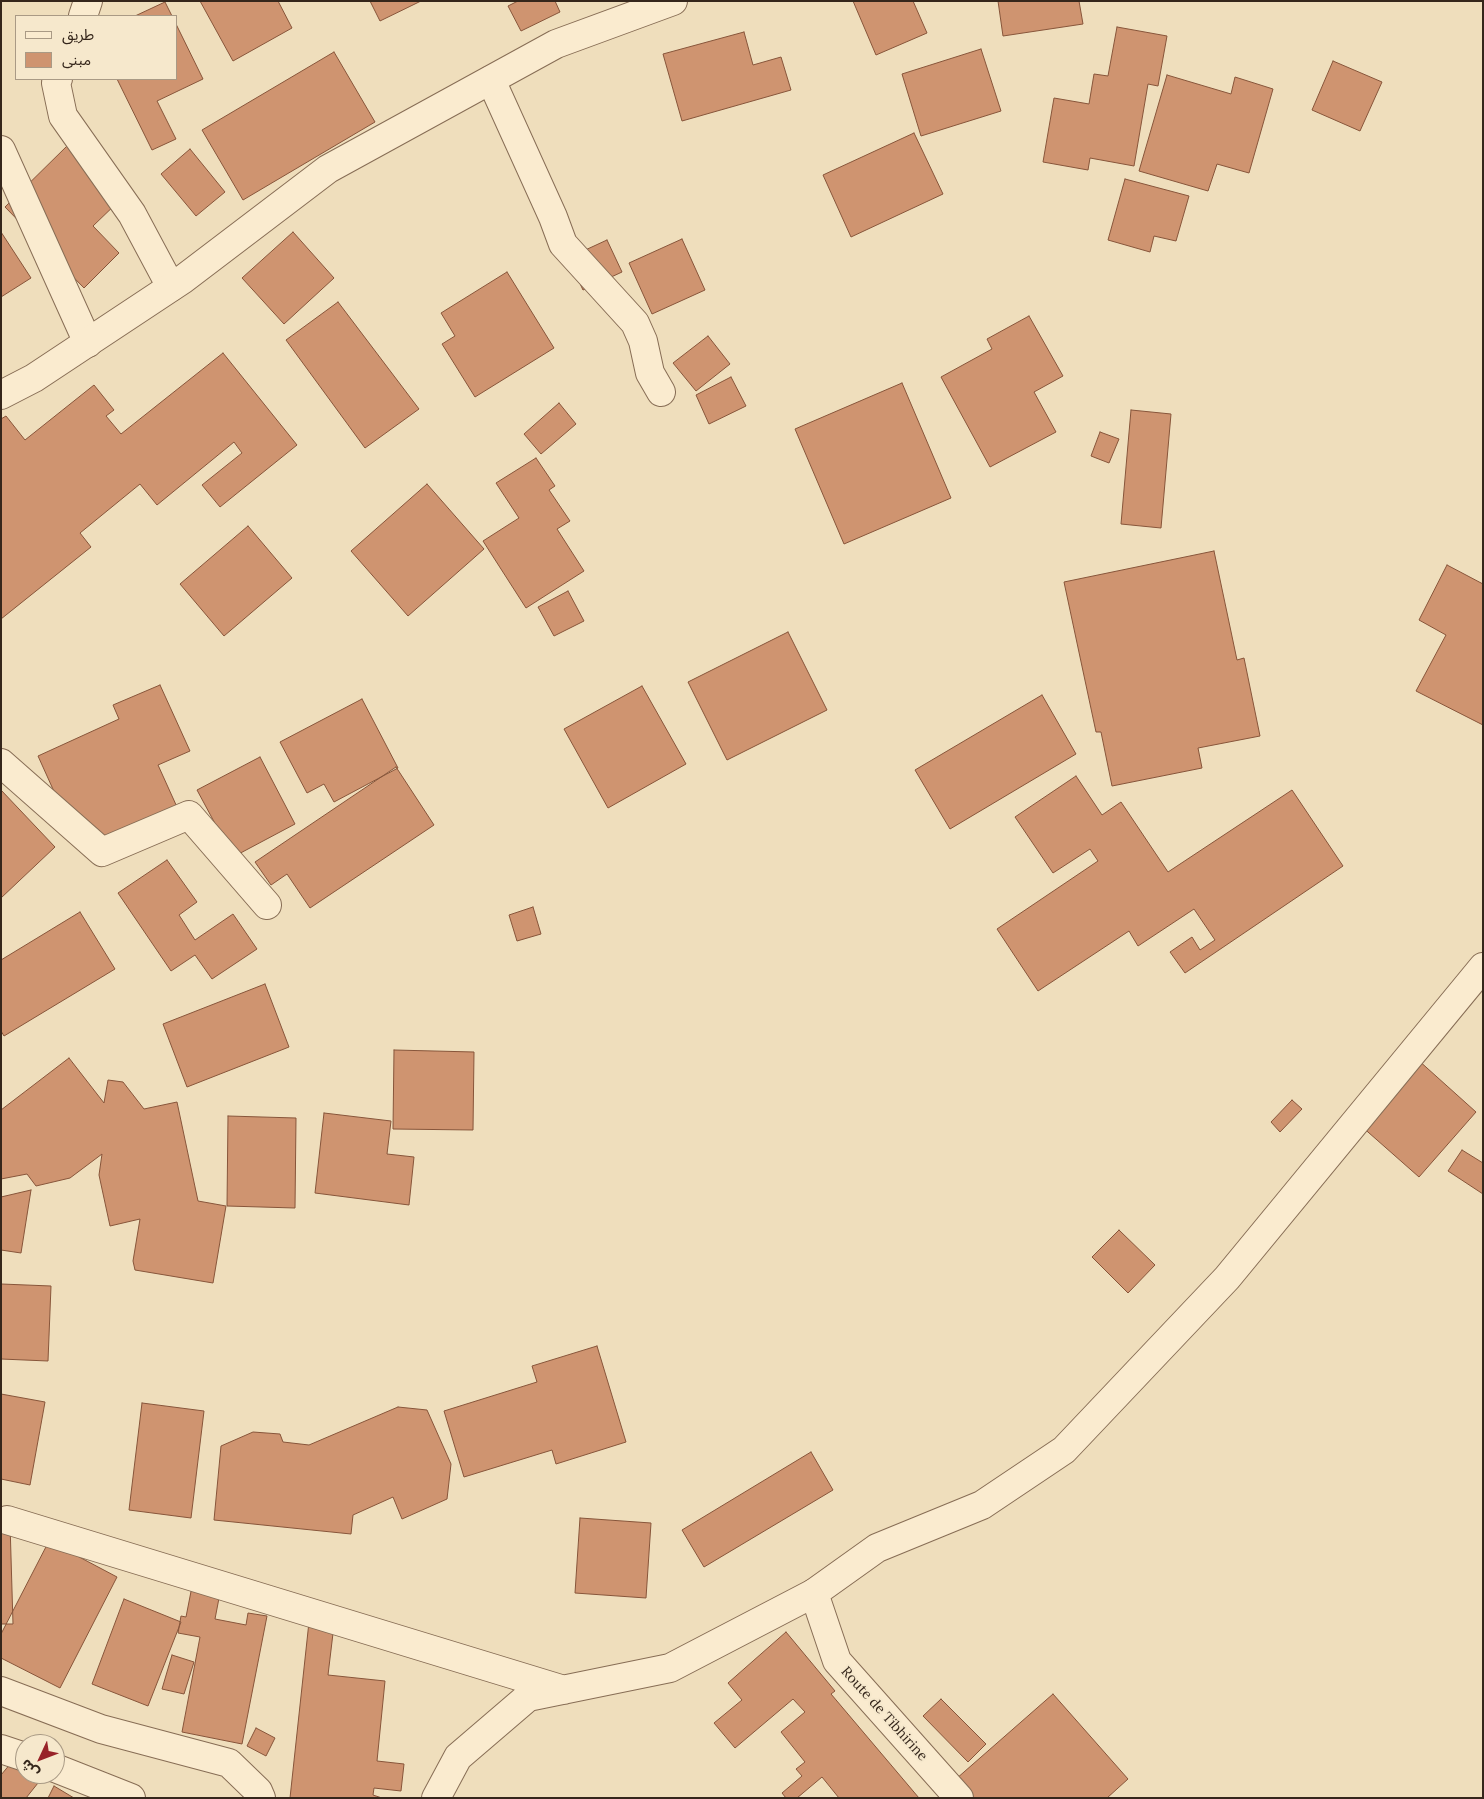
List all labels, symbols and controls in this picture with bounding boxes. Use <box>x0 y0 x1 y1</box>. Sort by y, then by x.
legend <box>15 15 178 80</box>
text: طريق <box>62 25 94 44</box>
text: مبنى <box>62 50 91 69</box>
street label: Route de Tibhirine <box>837 1663 931 1765</box>
north arrow <box>15 1734 65 1784</box>
text: ش <box>17 1755 43 1782</box>

